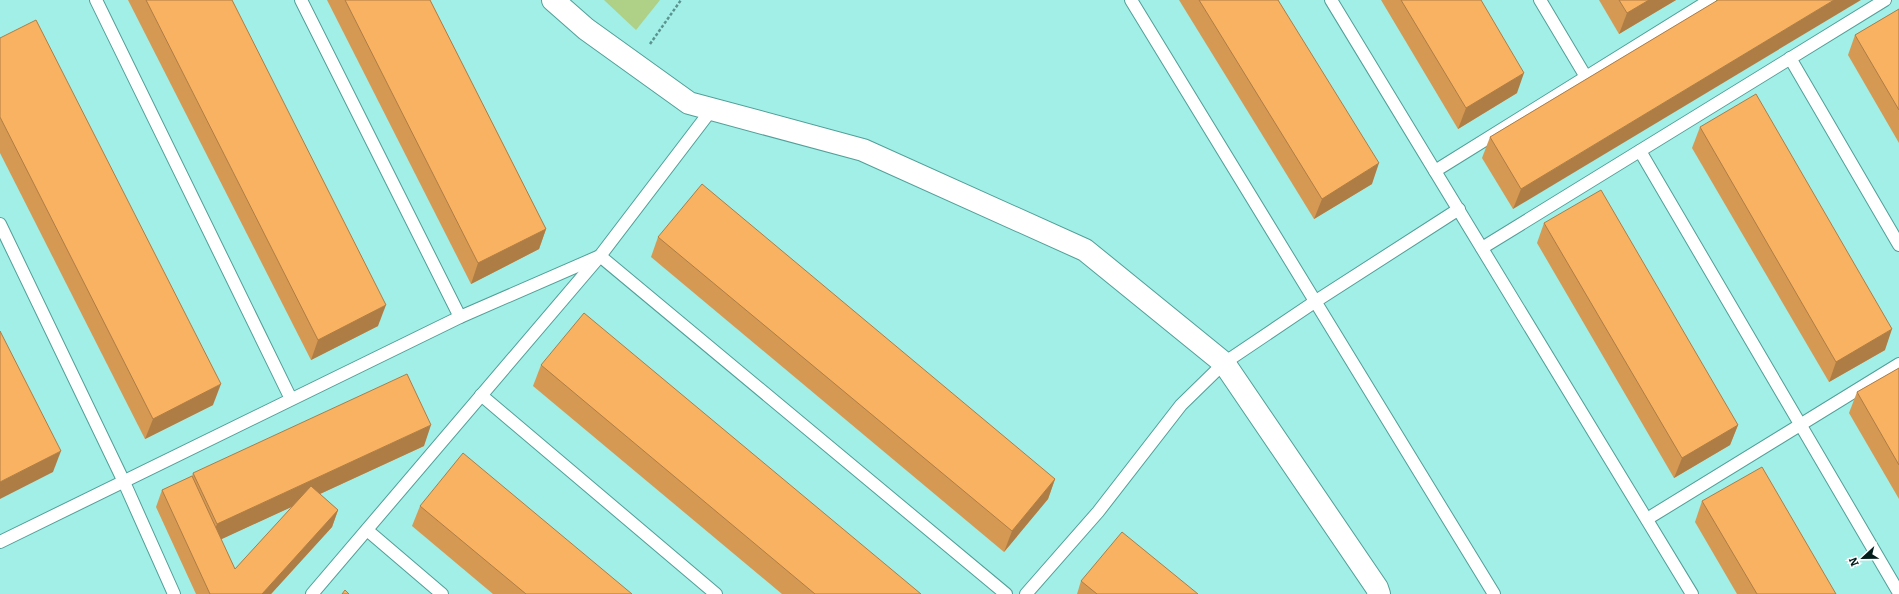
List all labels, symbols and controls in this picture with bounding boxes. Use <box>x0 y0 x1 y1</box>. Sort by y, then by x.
north arrow <box>1843 538 1883 578</box>
text: N <box>1846 555 1862 568</box>

